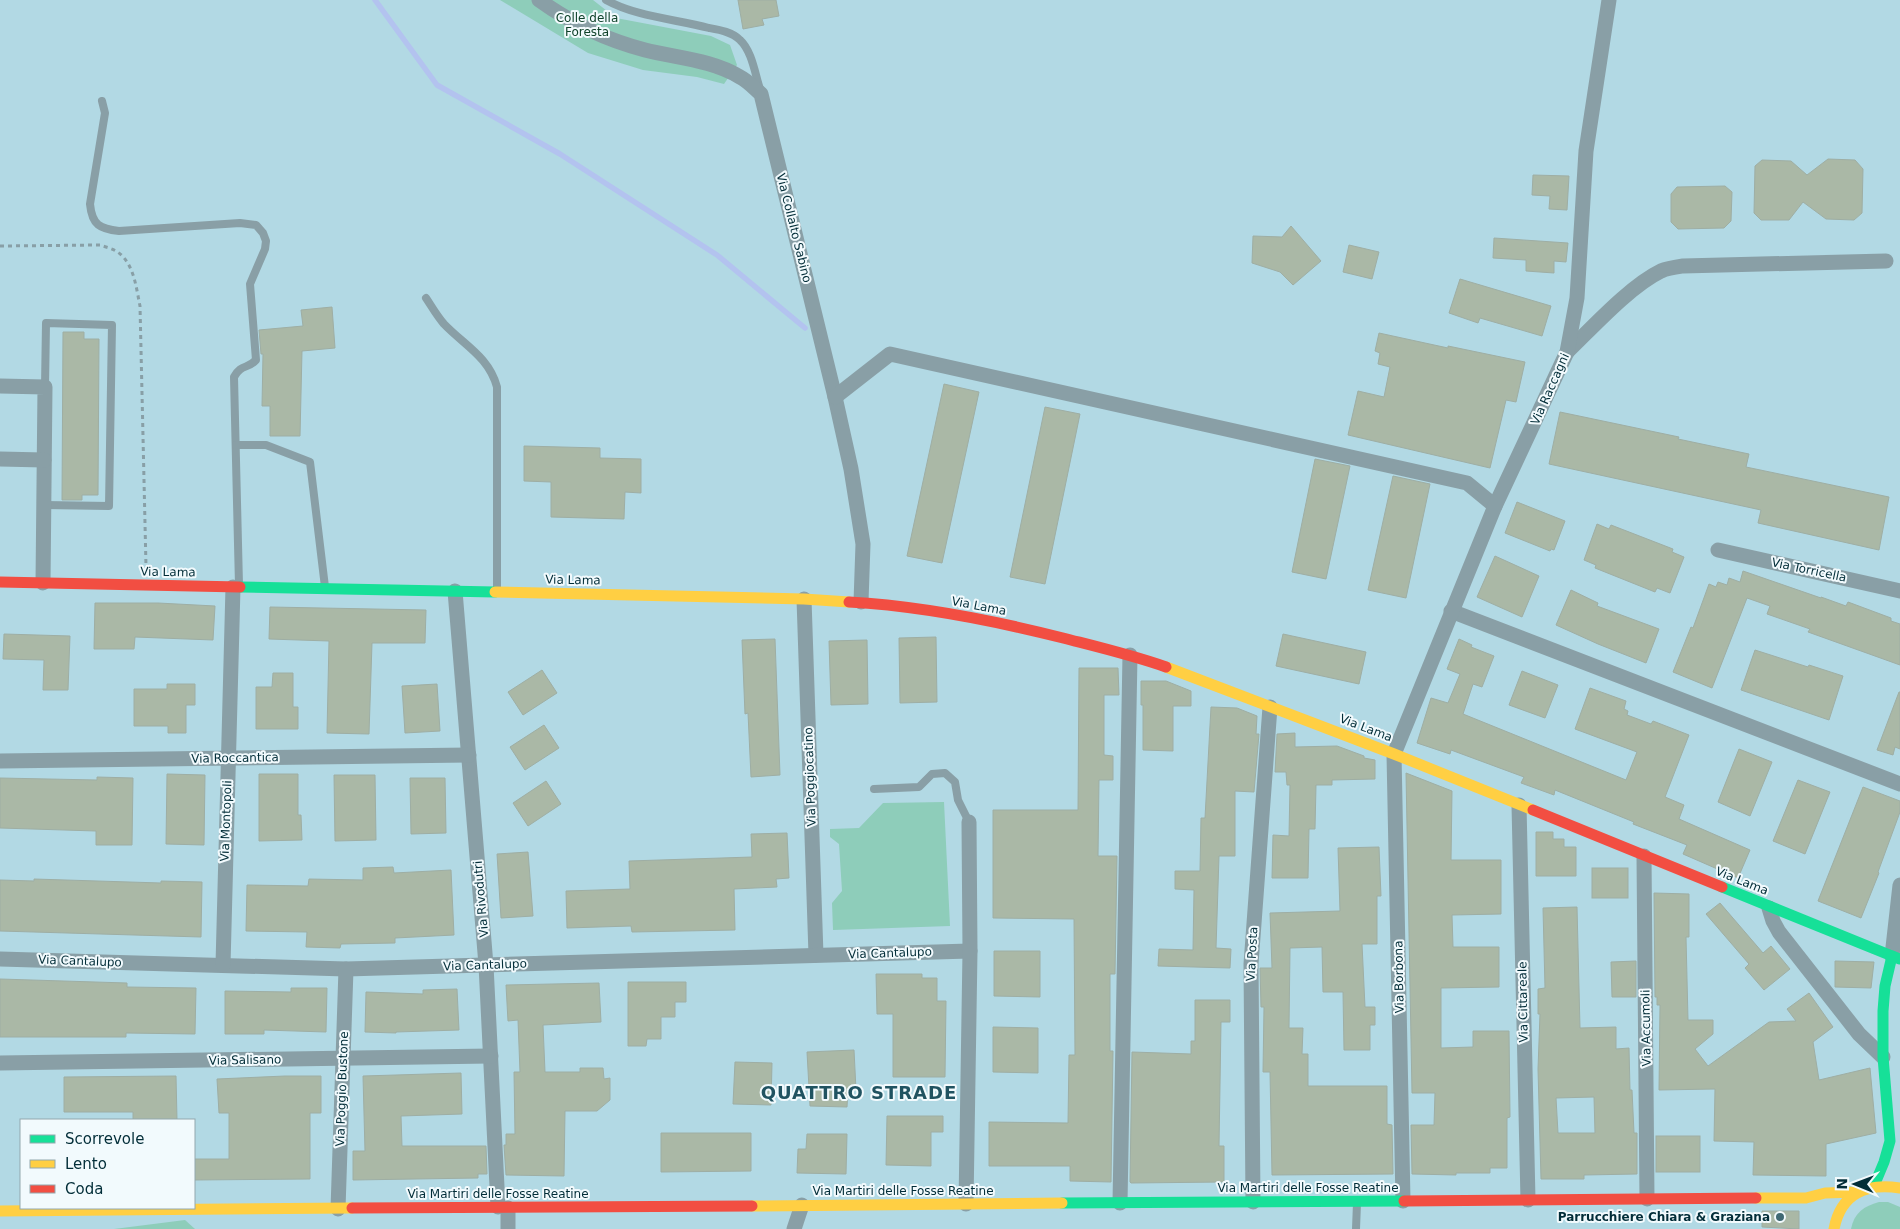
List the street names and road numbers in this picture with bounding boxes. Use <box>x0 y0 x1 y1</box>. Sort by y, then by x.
street label: Via Collalto Sabino <box>774 172 814 284</box>
street label: Via Raccagni <box>1528 351 1572 427</box>
street label: Via Torricella <box>1770 555 1848 585</box>
street label: Via Lama <box>140 565 196 579</box>
street label: Via Lama <box>545 573 601 587</box>
street label: Via Lama <box>950 594 1008 618</box>
street label: Via Lama <box>1338 712 1394 744</box>
street label: Via Poggiocatino <box>801 727 819 827</box>
street label: Via Roccantica <box>191 750 279 766</box>
street label: Via Montopoli <box>218 780 234 862</box>
street label: Via Rivodutri <box>471 860 491 938</box>
street label: Via Lama <box>1714 864 1770 898</box>
street label: Via Posta <box>1244 926 1260 982</box>
street label: Via Borbona <box>1391 940 1407 1014</box>
street label: Via Cantalupo <box>848 945 932 961</box>
street label: Via Cantalupo <box>38 953 122 969</box>
street label: Via Cantalupo <box>443 957 527 973</box>
street label: Via Cittareale <box>1515 961 1531 1043</box>
street label: Via Accumoli <box>1638 989 1654 1067</box>
street label: Via Poggio Bustone <box>333 1031 351 1147</box>
street label: Via Salisano <box>209 1052 281 1068</box>
street label: Via Martiri delle Fosse Reatine <box>1217 1181 1399 1195</box>
street label: Via Martiri delle Fosse Reatine <box>812 1184 994 1198</box>
street label: Via Martiri delle Fosse Reatine <box>407 1187 589 1201</box>

